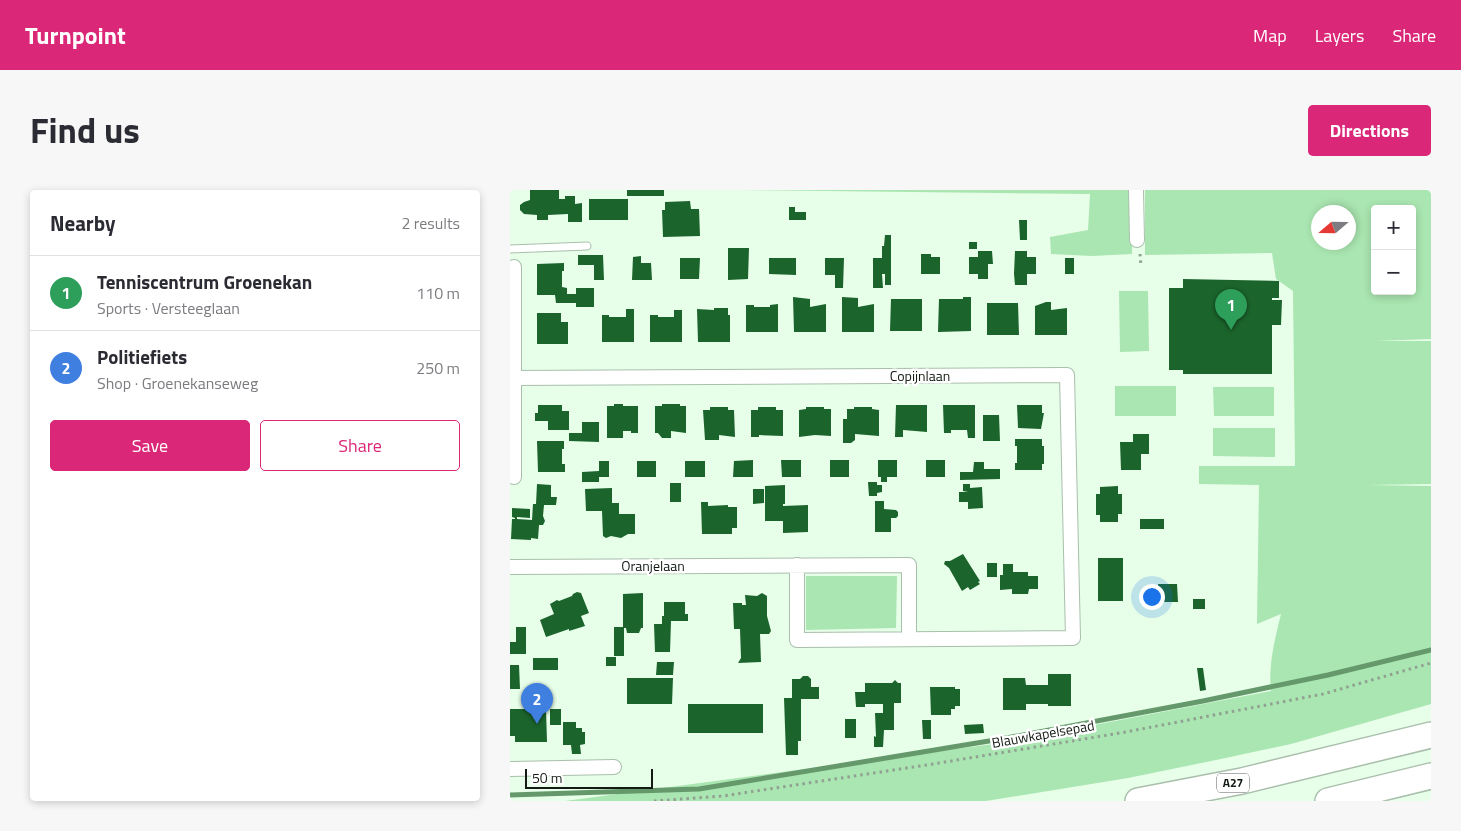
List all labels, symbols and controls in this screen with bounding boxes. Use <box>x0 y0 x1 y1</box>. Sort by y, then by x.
text: Turnpoint <box>25 17 126 53</box>
text: Map <box>1253 22 1287 49</box>
text: Layers <box>1315 22 1364 49</box>
text: Share <box>1392 22 1436 49</box>
text: Find us <box>30 103 140 157</box>
button: Directions <box>1308 105 1431 156</box>
north arrow <box>1311 205 1356 250</box>
map controls <box>1371 205 1416 295</box>
button: + <box>1371 205 1416 250</box>
text: Nearby <box>50 207 115 239</box>
text: 2 results <box>401 211 460 235</box>
button: − <box>1371 250 1416 295</box>
text: Tenniscentrum Groenekan <box>97 267 312 296</box>
text: 1 <box>62 281 70 305</box>
text: 110 m <box>416 281 460 305</box>
pin: 1 <box>1215 289 1247 330</box>
text: Sports · Versteeglaan <box>97 296 240 320</box>
text: Politiefiets <box>97 342 187 371</box>
text: 2 <box>62 356 70 380</box>
text: 250 m <box>416 356 460 380</box>
street label: Copijnlaan <box>890 365 950 386</box>
text: Shop · Groenekanseweg <box>97 371 258 395</box>
button: Save <box>50 420 250 471</box>
button: Share <box>260 420 460 471</box>
street label: Oranjelaan <box>621 555 685 576</box>
your location <box>1139 584 1165 610</box>
pin: 2 <box>521 683 553 724</box>
street label: Blauwkapelsepad <box>990 714 1096 753</box>
scale bar <box>525 766 652 789</box>
text: 50 m <box>532 767 562 788</box>
road number: A27 <box>1217 774 1249 792</box>

